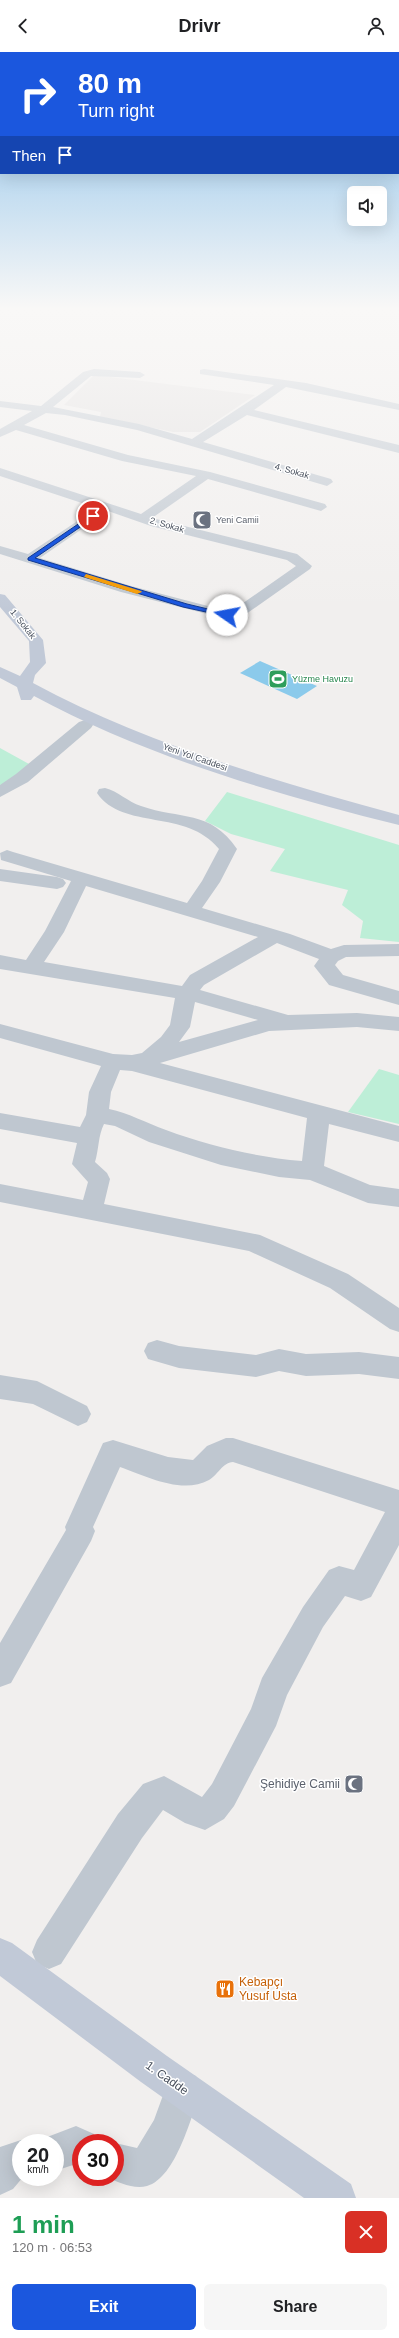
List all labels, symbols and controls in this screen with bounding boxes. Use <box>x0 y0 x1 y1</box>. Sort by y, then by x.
icon: back <box>12 15 34 37</box>
icon: person <box>365 15 387 37</box>
text: Drivr <box>178 16 221 36</box>
icon: right <box>12 68 64 120</box>
text: 80 m <box>78 68 142 99</box>
text: Turn right <box>78 101 154 121</box>
icon: arrive <box>54 144 76 166</box>
text: Then <box>12 147 46 164</box>
map controls <box>347 186 387 226</box>
button: sound <box>347 186 387 226</box>
street label: 4. Sokak <box>274 461 311 481</box>
pin <box>76 499 110 533</box>
icon: arrive <box>82 505 104 527</box>
mosque icon: Yeni Camii <box>191 509 213 531</box>
street label: 2. Sokak <box>149 515 186 535</box>
place label: Yeni Camii <box>216 515 259 525</box>
position arrow <box>206 594 248 636</box>
street label: 1. Sokak <box>8 607 38 641</box>
sports icon: Yüzme Havuzu <box>267 668 289 690</box>
place label: Yüzme Havuzu <box>292 674 353 684</box>
street label: Yeni Yol Caddesi <box>162 741 228 773</box>
mosque icon: Şehidiye Camii <box>343 1773 365 1795</box>
place label: Şehidiye Camii <box>260 1777 340 1791</box>
place label: Kebapçı Yusuf Usta <box>239 1975 297 2003</box>
restaurant icon: Kebapçı Yusuf Usta <box>214 1978 236 2000</box>
street label: 1. Cadde <box>143 2058 191 2098</box>
speed limit sign: 30 <box>72 2134 124 2186</box>
text: 20 <box>27 2144 49 2166</box>
text: km/h <box>27 2164 49 2175</box>
text: 1 min <box>12 2211 75 2238</box>
button: close <box>345 2211 387 2253</box>
text: 120 m · 06:53 <box>12 2240 92 2255</box>
button: Exit <box>12 2284 196 2330</box>
button: Share <box>204 2284 387 2330</box>

